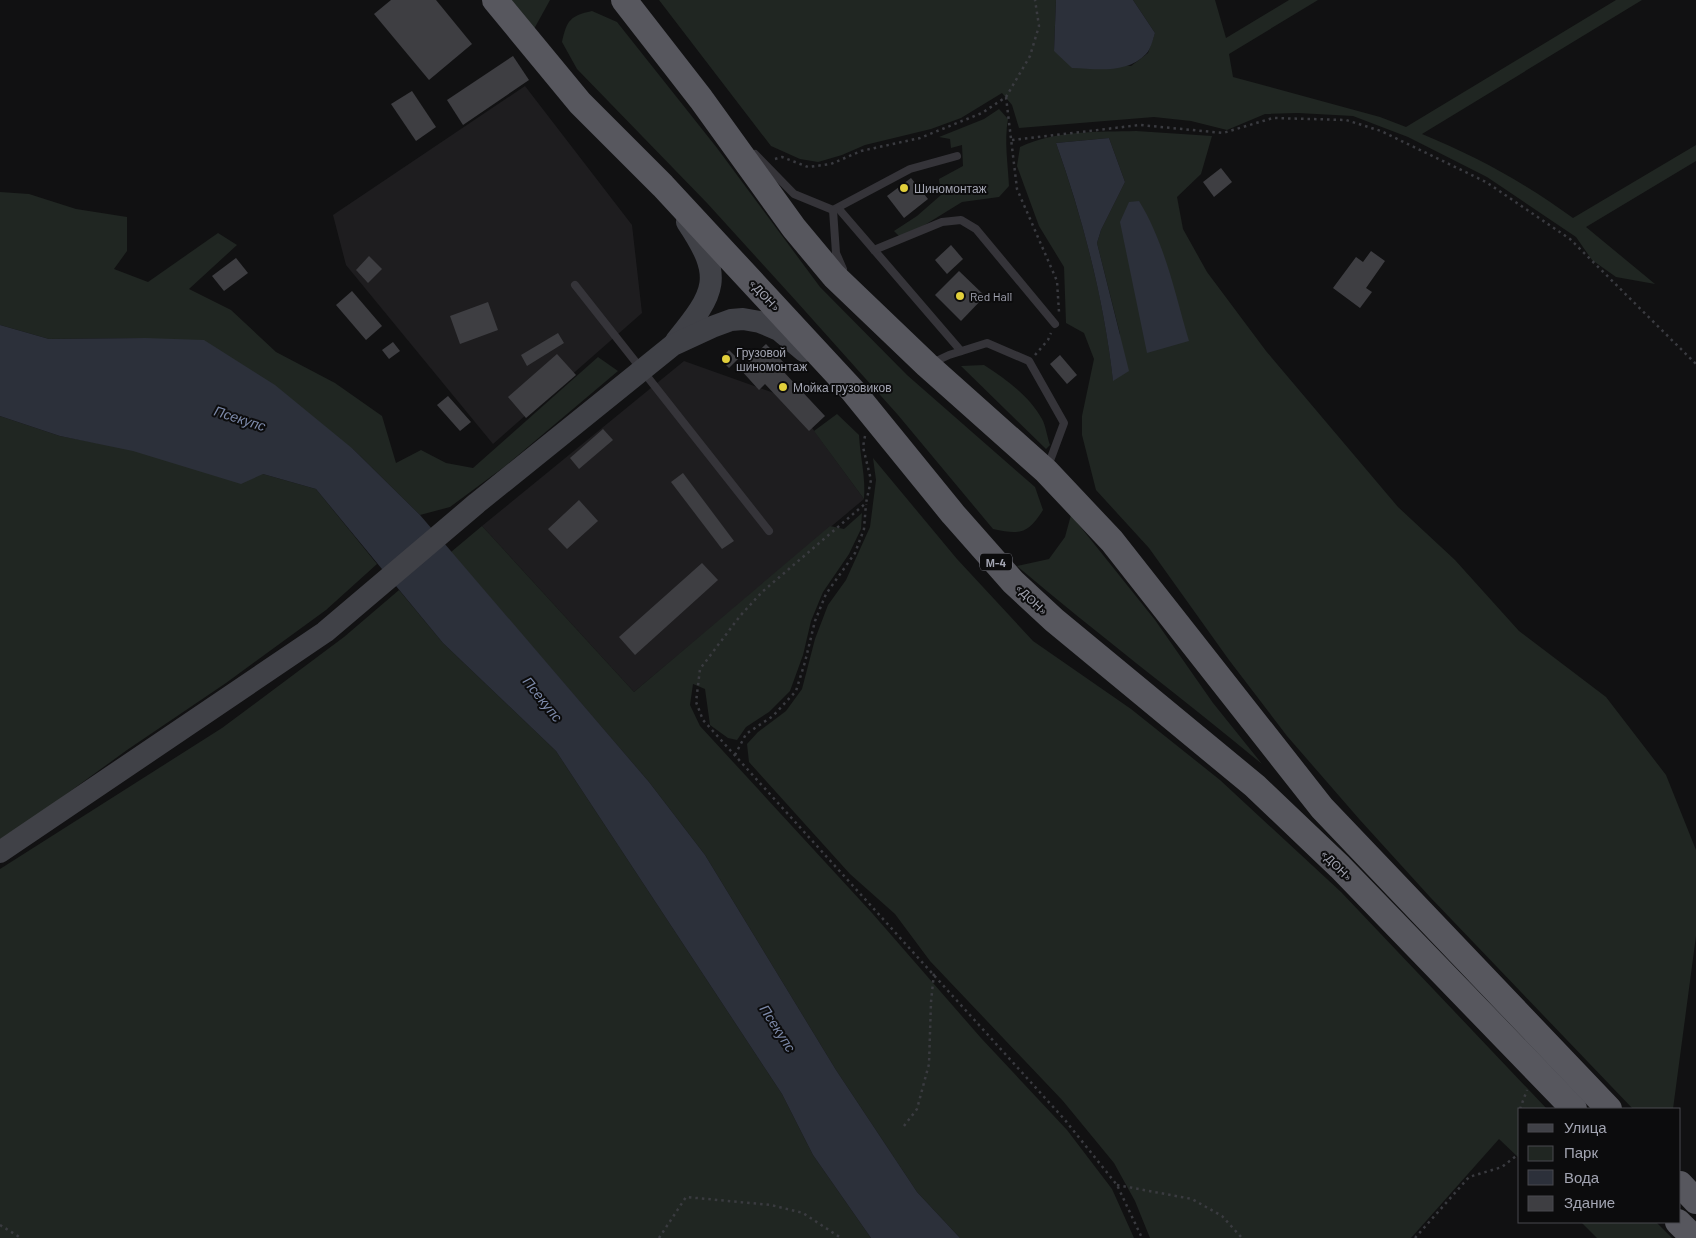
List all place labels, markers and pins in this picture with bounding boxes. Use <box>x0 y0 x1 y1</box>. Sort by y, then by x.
place label: Шиномонтаж <box>914 181 987 195</box>
marker: Шиномонтаж <box>898 182 910 194</box>
place label: Red Hall <box>970 289 1012 303</box>
marker: Red Hall <box>954 290 966 302</box>
place label: Грузовой шиномонтаж <box>736 345 807 373</box>
marker: Грузовой шиномонтаж <box>720 353 732 365</box>
place label: Мойка грузовиков <box>793 380 892 395</box>
marker: Мойка грузовиков <box>777 381 789 393</box>

